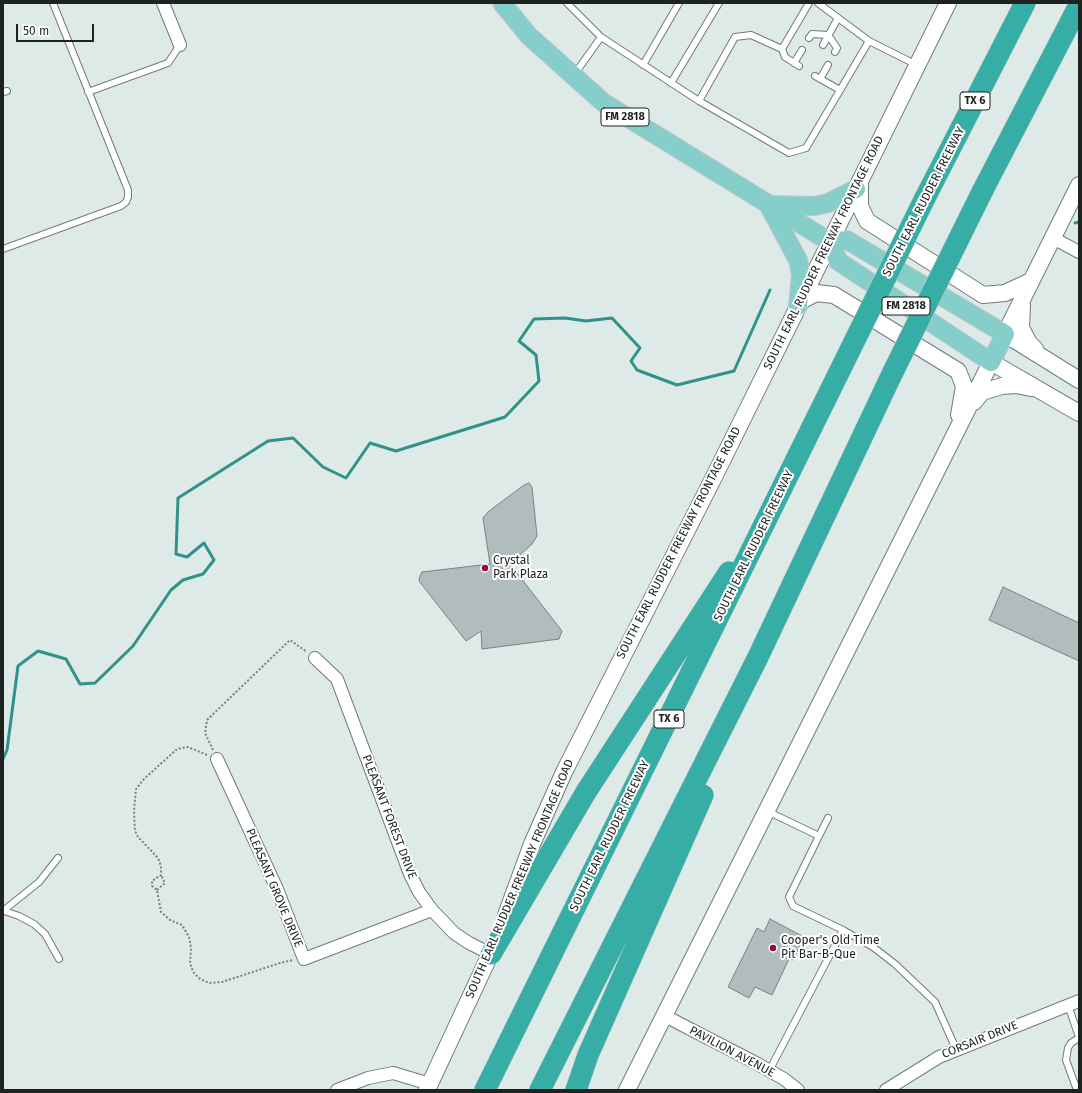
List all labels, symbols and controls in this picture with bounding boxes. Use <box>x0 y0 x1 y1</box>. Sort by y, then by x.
scale bar <box>18 16 96 42</box>
text: 50 m <box>23 24 49 38</box>
road number: TX 6 <box>960 92 990 110</box>
road number: FM 2818 <box>601 108 649 126</box>
street label: SOUTH EARL RUDDER FREEWAY <box>880 125 968 279</box>
street label: SOUTH EARL RUDDER FREEWAY FRONTAGE ROAD <box>761 134 887 372</box>
road number: FM 2818 <box>882 297 930 315</box>
street label: SOUTH EARL RUDDER FREEWAY FRONTAGE ROAD <box>614 425 744 661</box>
street label: SOUTH EARL RUDDER FREEWAY <box>711 468 797 624</box>
place label: Crystal Park Plaza <box>493 554 548 582</box>
marker: Crystal Park Plaza <box>480 563 490 573</box>
road number: TX 6 <box>654 710 684 728</box>
street label: PLEASANT FOREST DRIVE <box>359 753 419 881</box>
street label: SOUTH EARL RUDDER FREEWAY FRONTAGE ROAD <box>463 757 577 1001</box>
street label: SOUTH EARL RUDDER FREEWAY <box>567 758 653 914</box>
street label: PLEASANT GROVE DRIVE <box>242 826 306 950</box>
place label: Cooper's Old Time Pit Bar-B-Que <box>781 934 880 962</box>
marker: Cooper's Old Time Pit Bar-B-Que <box>768 943 778 953</box>
street label: CORSAIR DRIVE <box>940 1018 1020 1062</box>
street label: PAVILION AVENUE <box>687 1023 777 1081</box>

